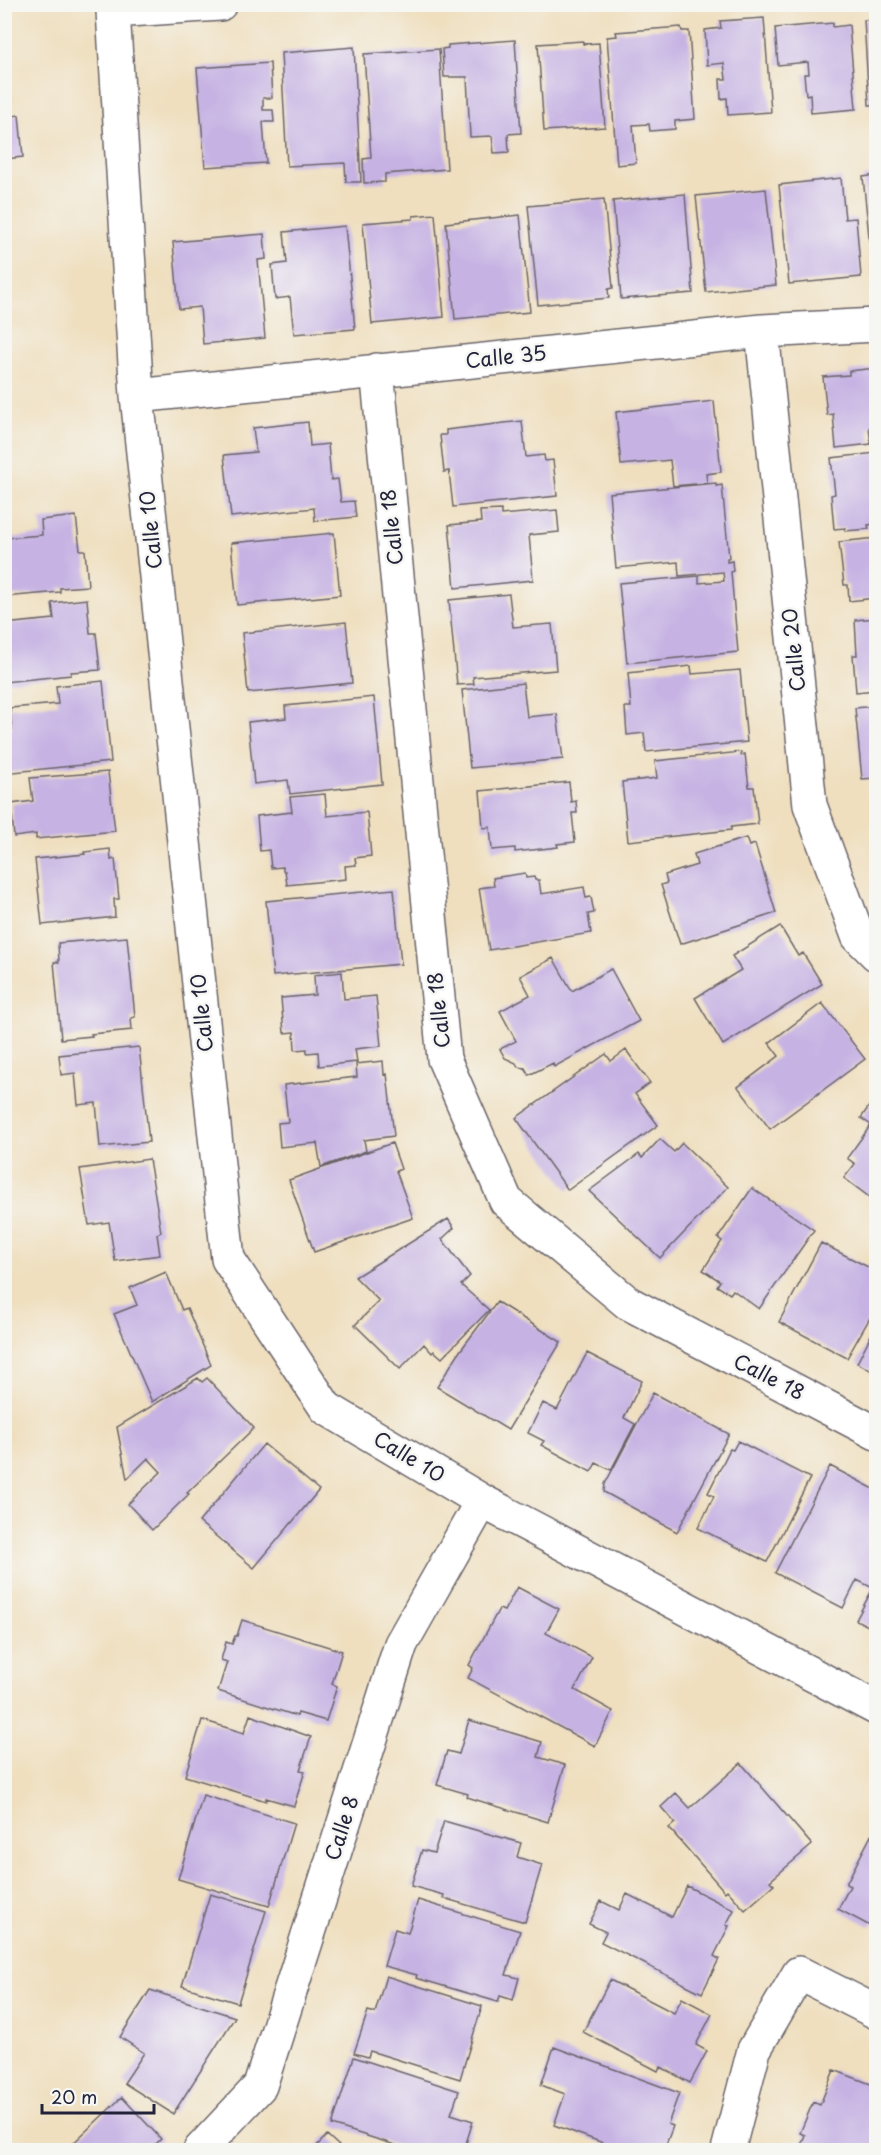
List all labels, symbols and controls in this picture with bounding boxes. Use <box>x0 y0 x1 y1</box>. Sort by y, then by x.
street label: Calle 35 <box>464 337 548 375</box>
street label: Calle 18 <box>372 488 410 567</box>
street label: Calle 10 <box>131 489 169 571</box>
street label: Calle 20 <box>774 607 812 693</box>
street label: Calle 18 <box>419 971 457 1050</box>
street label: Calle 10 <box>182 972 220 1054</box>
street label: Calle 18 <box>729 1345 810 1407</box>
street label: Calle 10 <box>368 1423 451 1489</box>
street label: Calle 8 <box>316 1791 366 1864</box>
scale bar <box>42 2077 154 2115</box>
text: 20 m <box>51 2083 97 2110</box>

